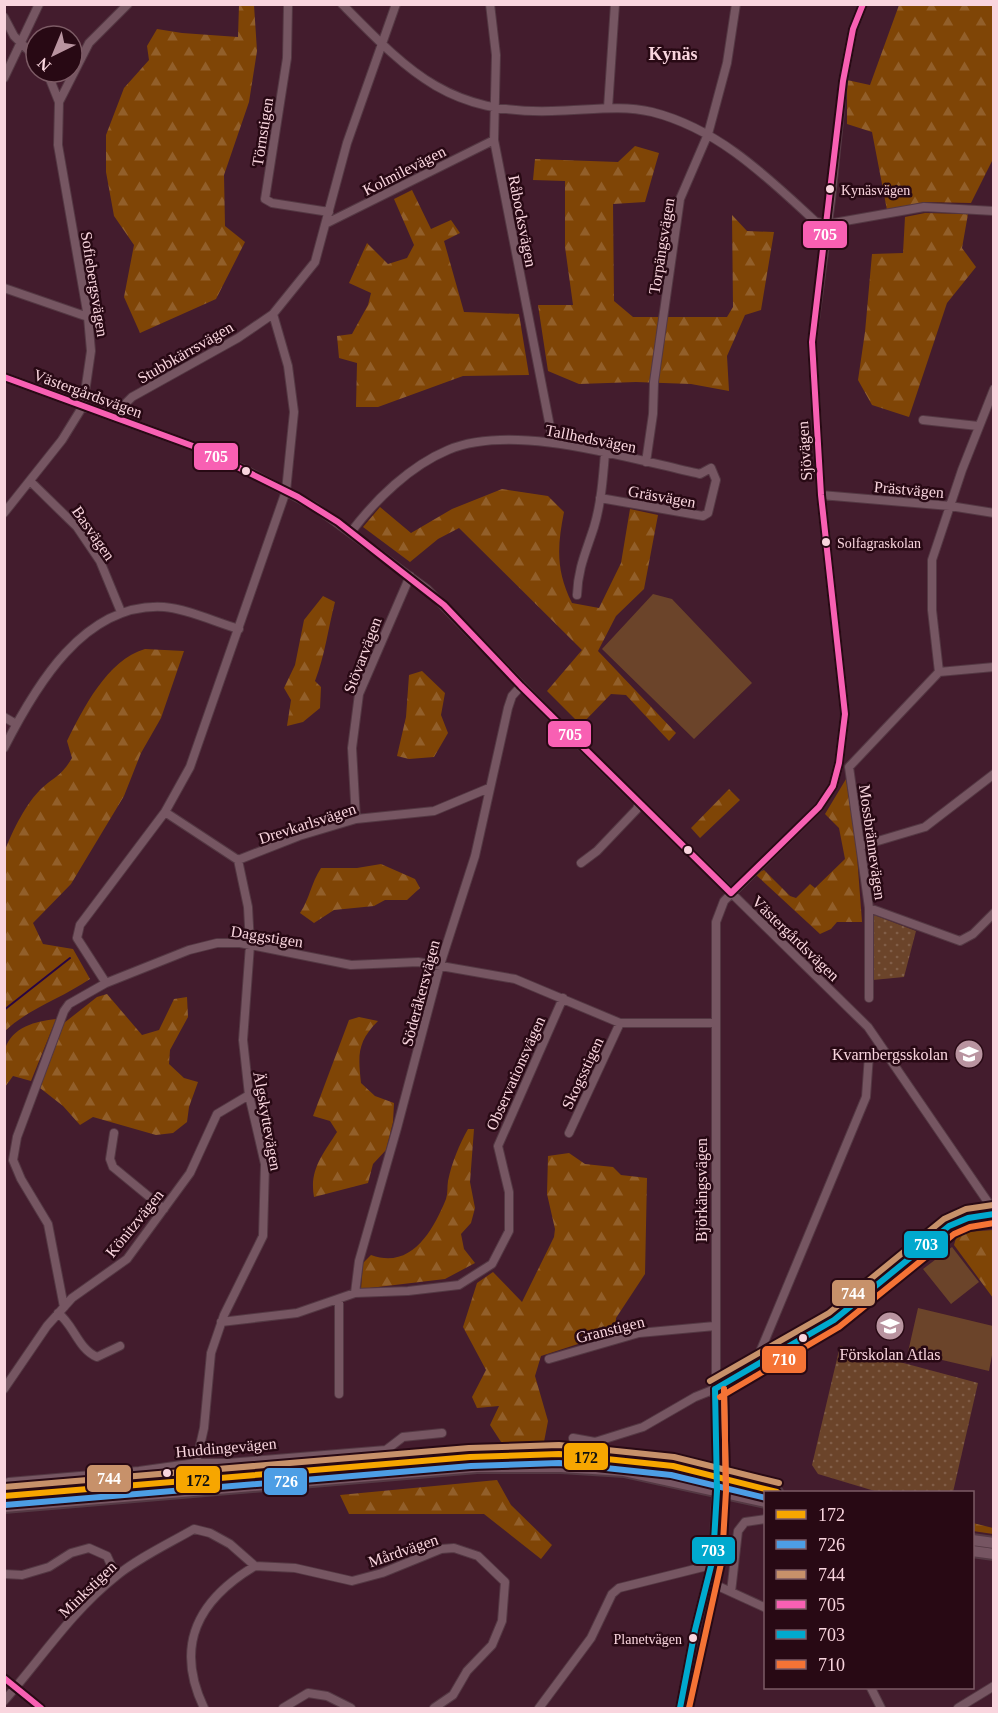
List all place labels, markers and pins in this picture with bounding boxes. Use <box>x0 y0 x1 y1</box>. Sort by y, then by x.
marker: Kynäsvägen <box>824 183 836 195</box>
place label: Kynäsvägen <box>841 183 910 198</box>
unlabelled marker <box>240 465 252 477</box>
marker: Solfagraskolan <box>820 536 832 548</box>
place label: Solfagraskolan <box>837 536 921 551</box>
unlabelled marker <box>682 844 694 856</box>
school or university icon: Kvarnbergsskolan <box>953 1038 985 1070</box>
place label: Kvarnbergsskolan <box>832 1046 948 1064</box>
school or university icon: Förskolan Atlas <box>874 1310 906 1342</box>
unlabelled marker <box>797 1332 809 1344</box>
place label: Förskolan Atlas <box>840 1346 940 1363</box>
unlabelled marker <box>161 1467 173 1479</box>
place label: Planetvägen <box>614 1632 682 1647</box>
marker: Planetvägen <box>687 1632 699 1644</box>

